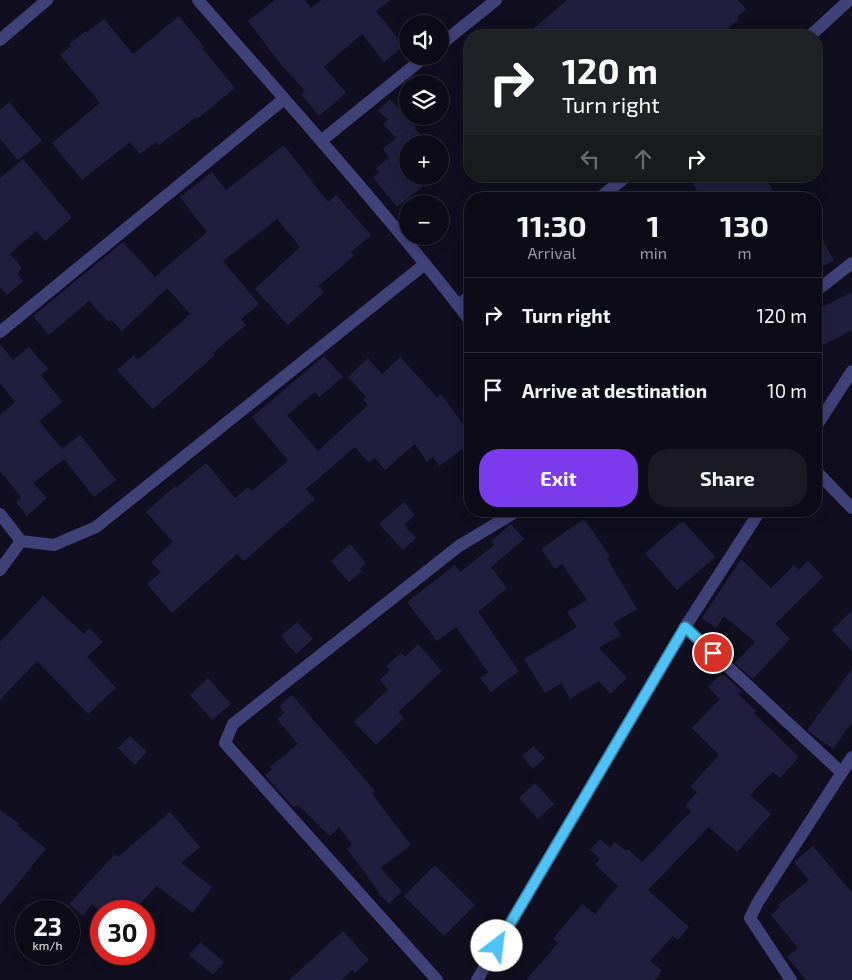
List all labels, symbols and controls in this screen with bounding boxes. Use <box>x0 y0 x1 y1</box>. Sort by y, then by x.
map controls <box>399 15 449 245</box>
button: sound <box>399 15 449 65</box>
text: 120 m <box>562 49 658 91</box>
icon: right <box>479 50 544 115</box>
button: layers <box>399 75 449 125</box>
text: Turn right <box>562 91 660 117</box>
button: + <box>399 135 449 185</box>
icon: left <box>576 145 604 173</box>
icon: ahead <box>629 145 657 173</box>
icon: right <box>682 145 710 173</box>
button: − <box>399 195 449 245</box>
text: 11:30 <box>517 207 587 243</box>
text: 1 <box>647 207 660 243</box>
text: 130 <box>720 207 769 243</box>
text: Arrival <box>527 243 576 262</box>
text: min <box>640 243 667 262</box>
text: m <box>737 243 751 262</box>
icon: right <box>479 301 507 329</box>
text: Turn right <box>522 304 610 327</box>
text: 120 m <box>756 304 807 327</box>
icon: arrive <box>479 376 507 404</box>
text: Arrive at destination <box>522 379 707 402</box>
text: 10 m <box>767 379 807 402</box>
button: Exit <box>479 449 638 507</box>
button: Share <box>648 449 807 507</box>
pin <box>692 632 734 674</box>
icon: arrive <box>699 639 727 667</box>
speed limit sign: 30 <box>90 900 155 965</box>
text: 23 <box>33 911 62 941</box>
position arrow <box>470 919 522 971</box>
text: km/h <box>33 938 62 952</box>

